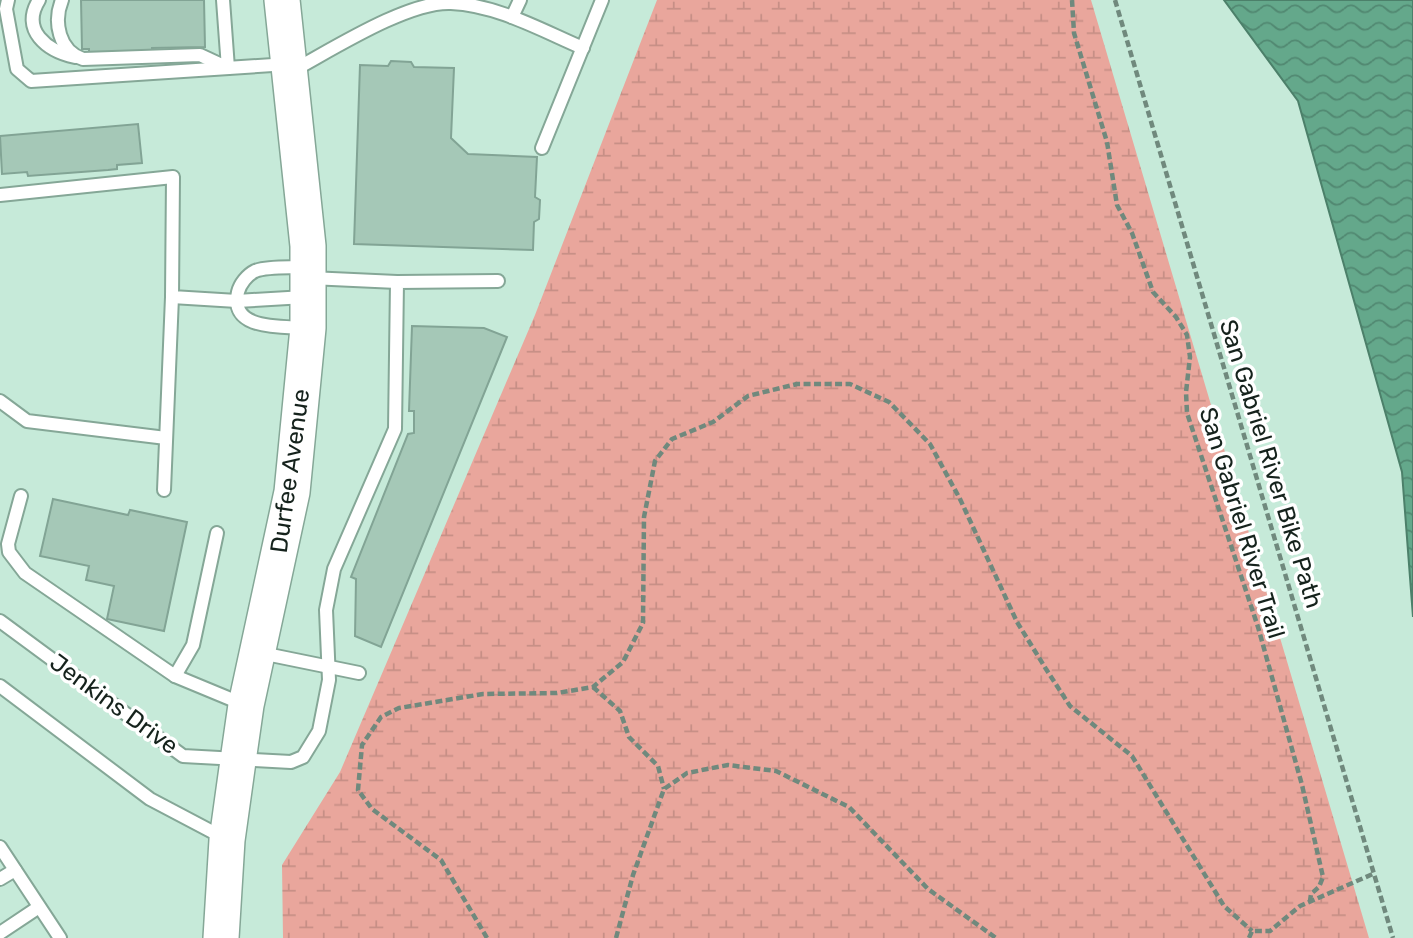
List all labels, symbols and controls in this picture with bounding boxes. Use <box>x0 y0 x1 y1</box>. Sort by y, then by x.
street label: San Gabriel River Bike Path <box>1214 316 1328 612</box>
street label: Durfee Avenue <box>265 387 315 555</box>
street label: San Gabriel River Trail <box>1194 404 1290 642</box>
street label: Jenkins Drive <box>44 648 184 760</box>

